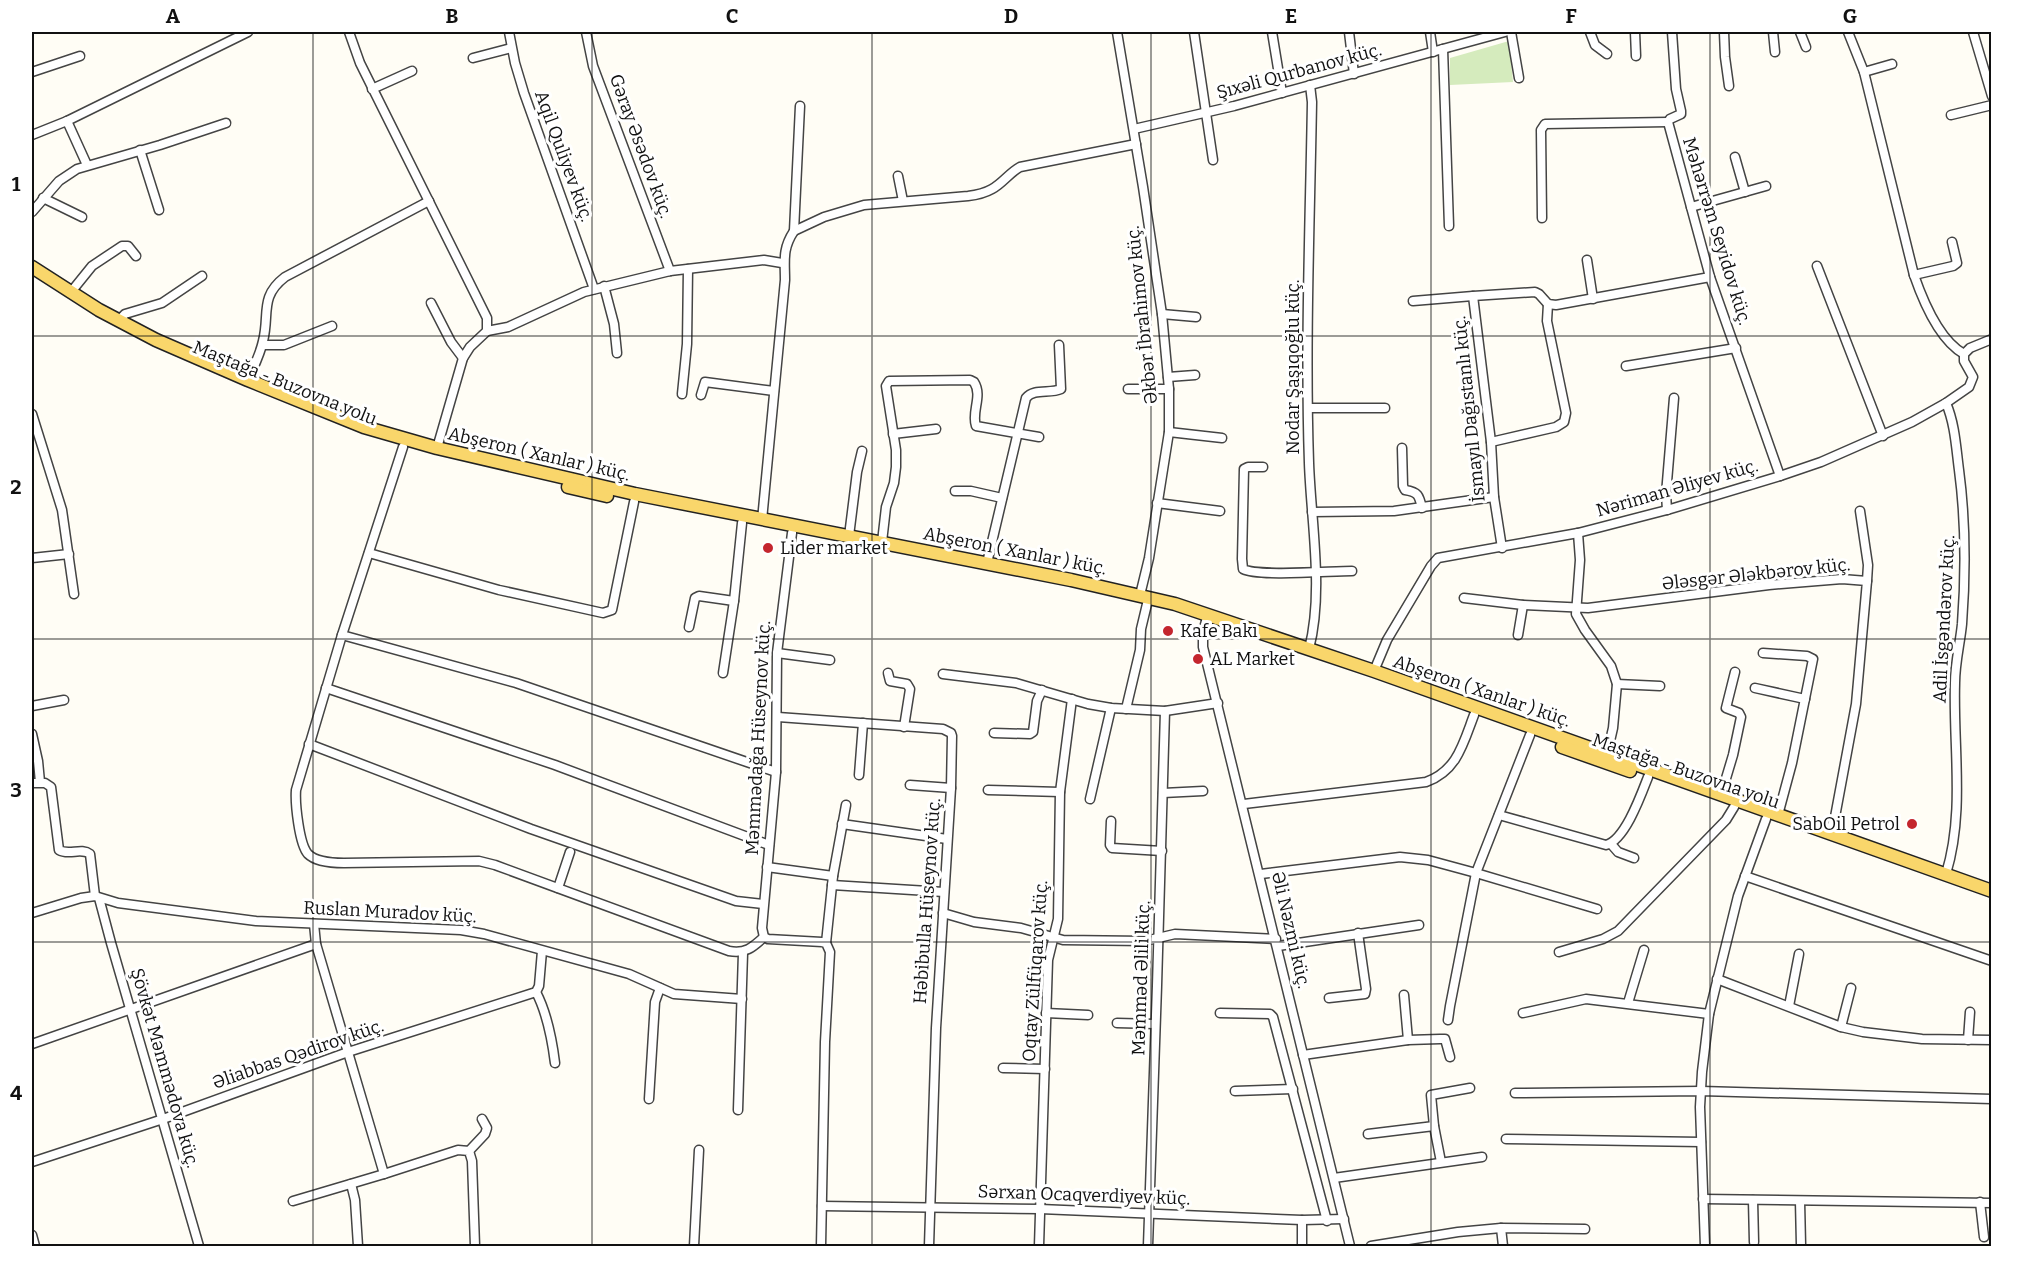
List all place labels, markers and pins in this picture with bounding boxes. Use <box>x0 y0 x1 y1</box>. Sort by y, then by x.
place label: Lider market <box>780 537 888 559</box>
marker: Lider market <box>761 541 775 555</box>
place label: Kafe Bakı <box>1180 620 1258 642</box>
marker: Kafe Bakı <box>1161 624 1175 638</box>
place label: AL Market <box>1210 648 1295 670</box>
marker: AL Market <box>1191 652 1205 666</box>
place label: SabOil Petrol <box>1792 813 1900 835</box>
marker: SabOil Petrol <box>1905 817 1919 831</box>

